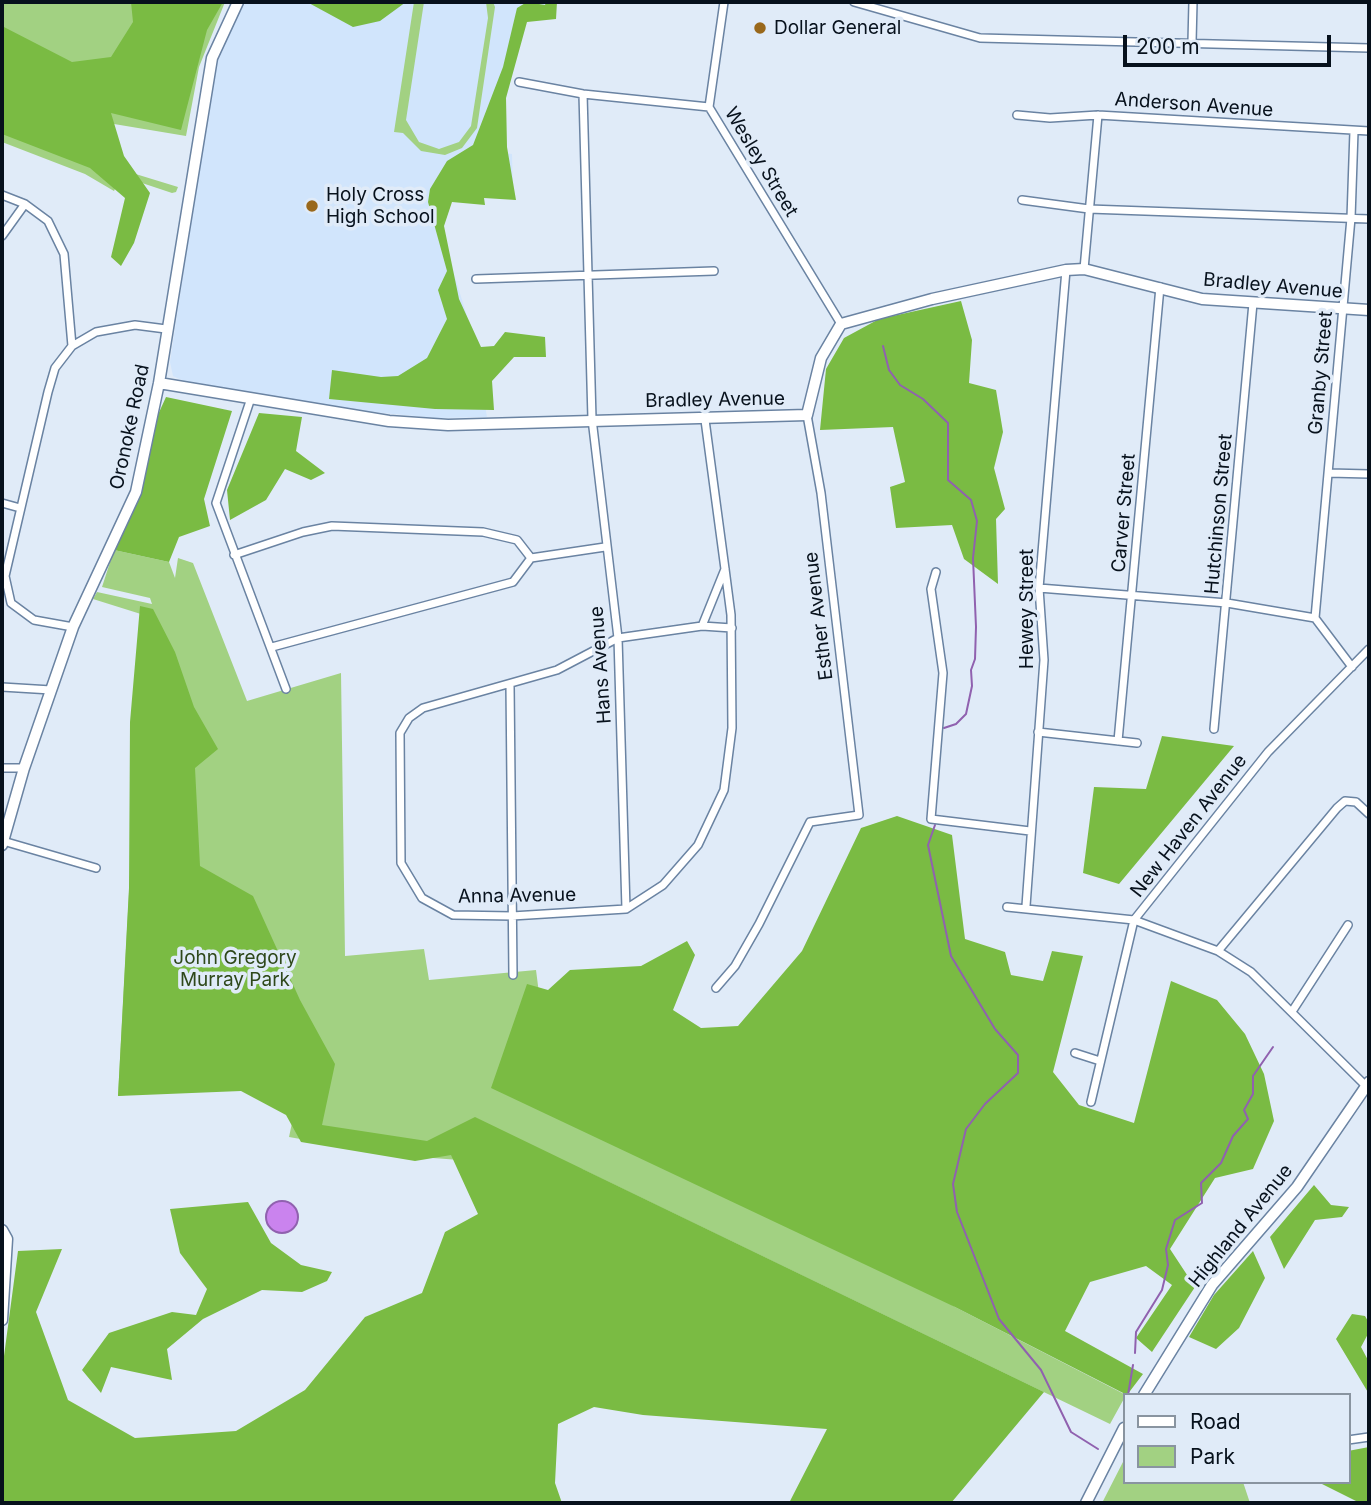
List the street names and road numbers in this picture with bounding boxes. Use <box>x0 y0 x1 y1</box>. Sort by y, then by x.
street label: Anderson Avenue <box>1114 88 1274 122</box>
street label: Wesley Street <box>719 103 803 221</box>
street label: Bradley Avenue <box>1202 269 1344 303</box>
street label: Granby Street <box>1304 310 1338 436</box>
street label: Oronoke Road <box>106 362 154 492</box>
street label: Bradley Avenue <box>645 387 785 413</box>
street label: Hutchinson Street <box>1201 433 1237 595</box>
street label: Carver Street <box>1107 452 1141 574</box>
street label: Hewey Street <box>1016 549 1038 669</box>
street label: Esther Avenue <box>800 550 838 682</box>
street label: Hans Avenue <box>586 605 616 725</box>
street label: New Haven Avenue <box>1126 750 1252 902</box>
street label: Anna Avenue <box>458 884 576 908</box>
street label: Highland Avenue <box>1184 1160 1298 1292</box>

